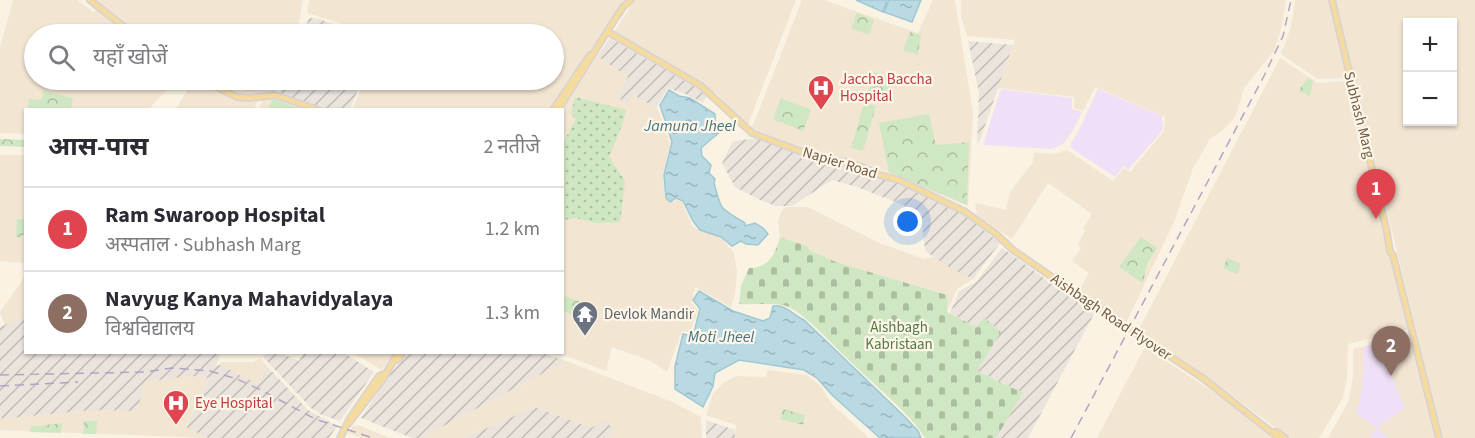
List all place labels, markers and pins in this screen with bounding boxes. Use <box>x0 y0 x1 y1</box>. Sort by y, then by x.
place label: Jaccha Baccha Hospital <box>840 69 932 107</box>
hospital icon: Jaccha Baccha Hospital <box>806 73 836 111</box>
pin: 1 <box>1356 170 1396 219</box>
temple icon: Devlok Mandir <box>570 299 600 337</box>
place label: Devlok Mandir <box>604 304 695 325</box>
pin: 2 <box>1372 326 1410 376</box>
hospital icon: Eye Hospital <box>161 388 191 426</box>
place label: Eye Hospital <box>195 393 273 414</box>

